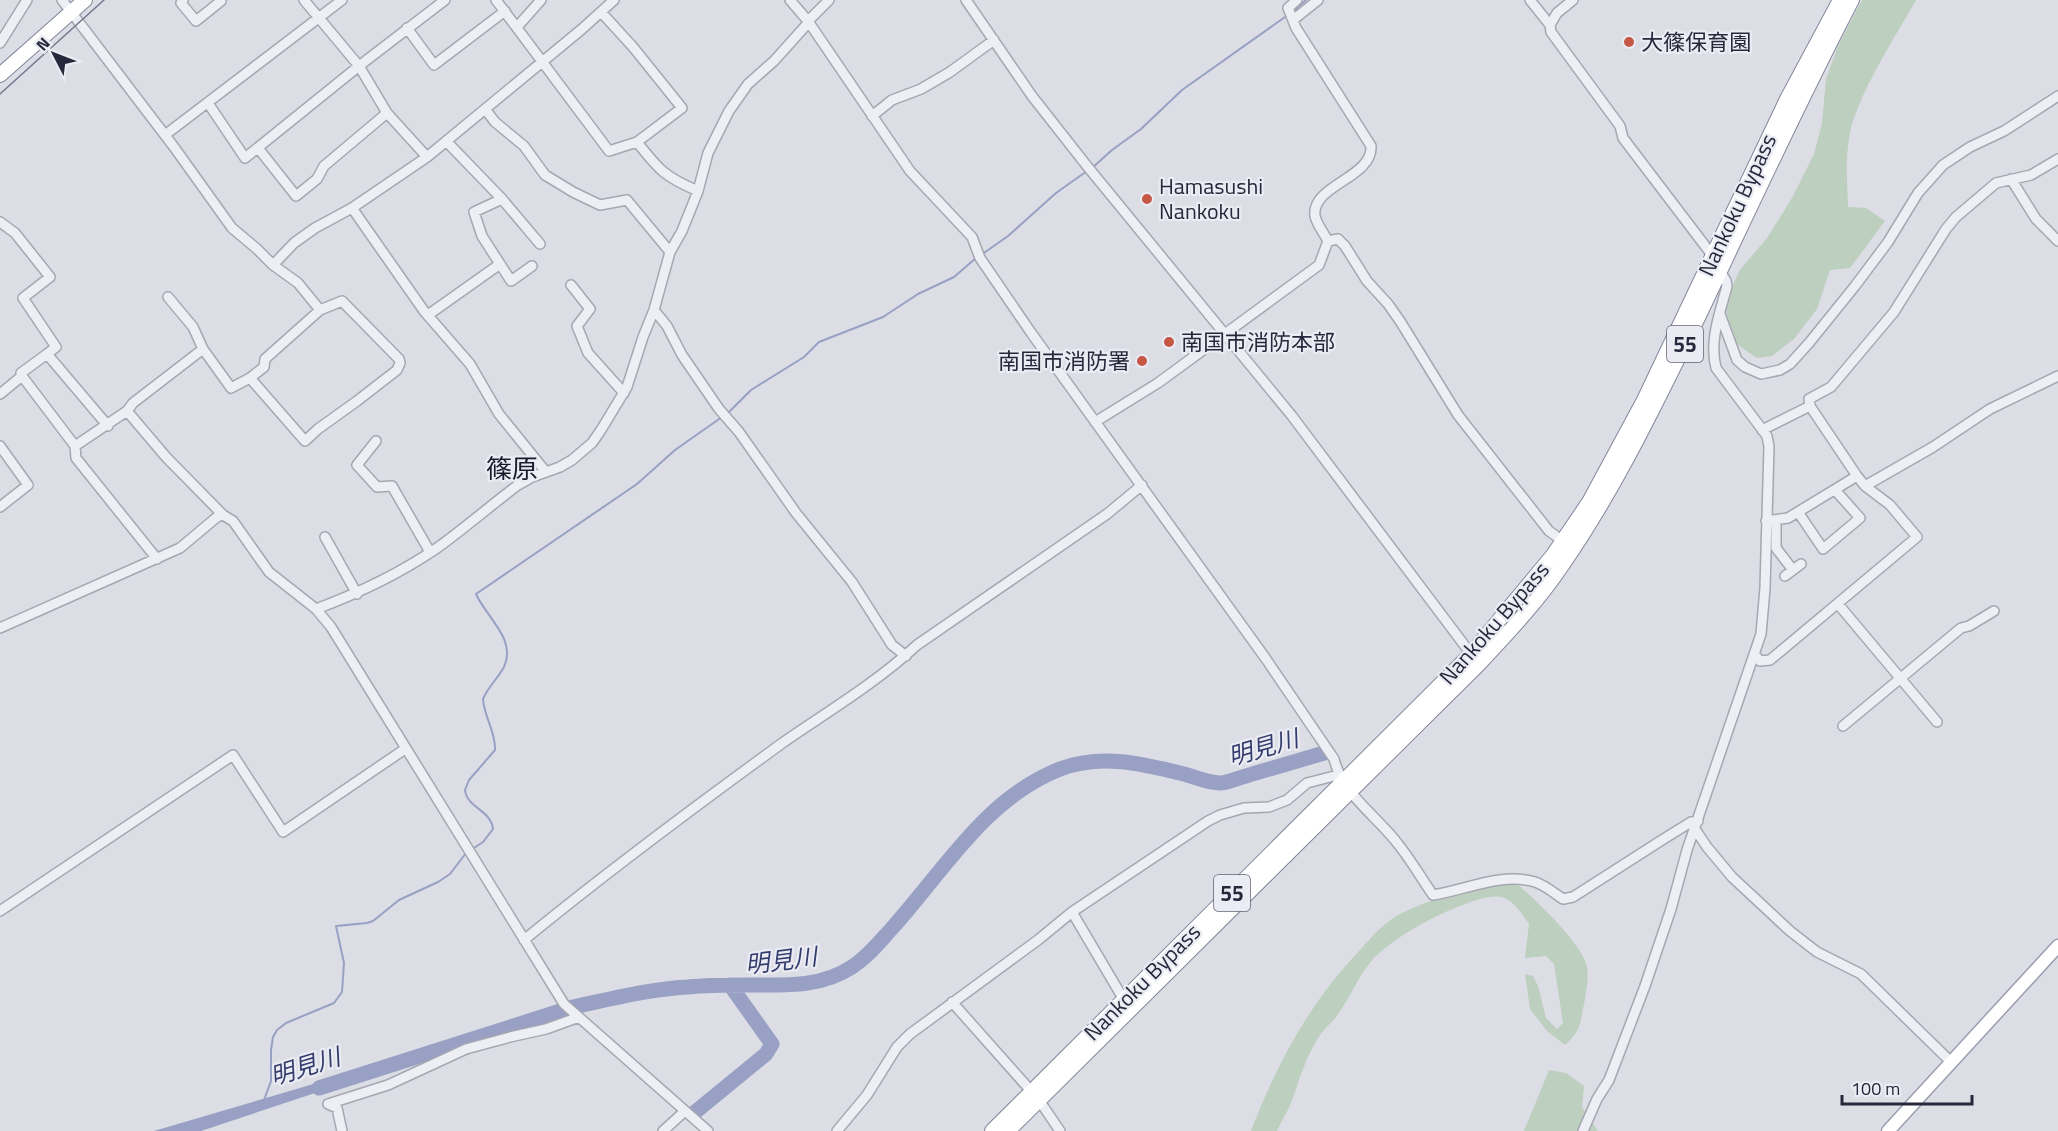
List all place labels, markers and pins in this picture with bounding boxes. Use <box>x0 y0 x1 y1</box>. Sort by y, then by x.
place label: 大篠保育園 <box>1641 25 1751 59</box>
marker: 大篠保育園 <box>1622 35 1636 49</box>
place label: Hamasushi Nankoku <box>1159 169 1263 228</box>
marker: Hamasushi Nankoku <box>1140 192 1154 206</box>
place label: 南国市消防本部 <box>1181 325 1335 359</box>
marker: 南国市消防本部 <box>1162 335 1176 349</box>
place label: 南国市消防署 <box>998 344 1130 378</box>
marker: 南国市消防署 <box>1135 354 1149 368</box>

